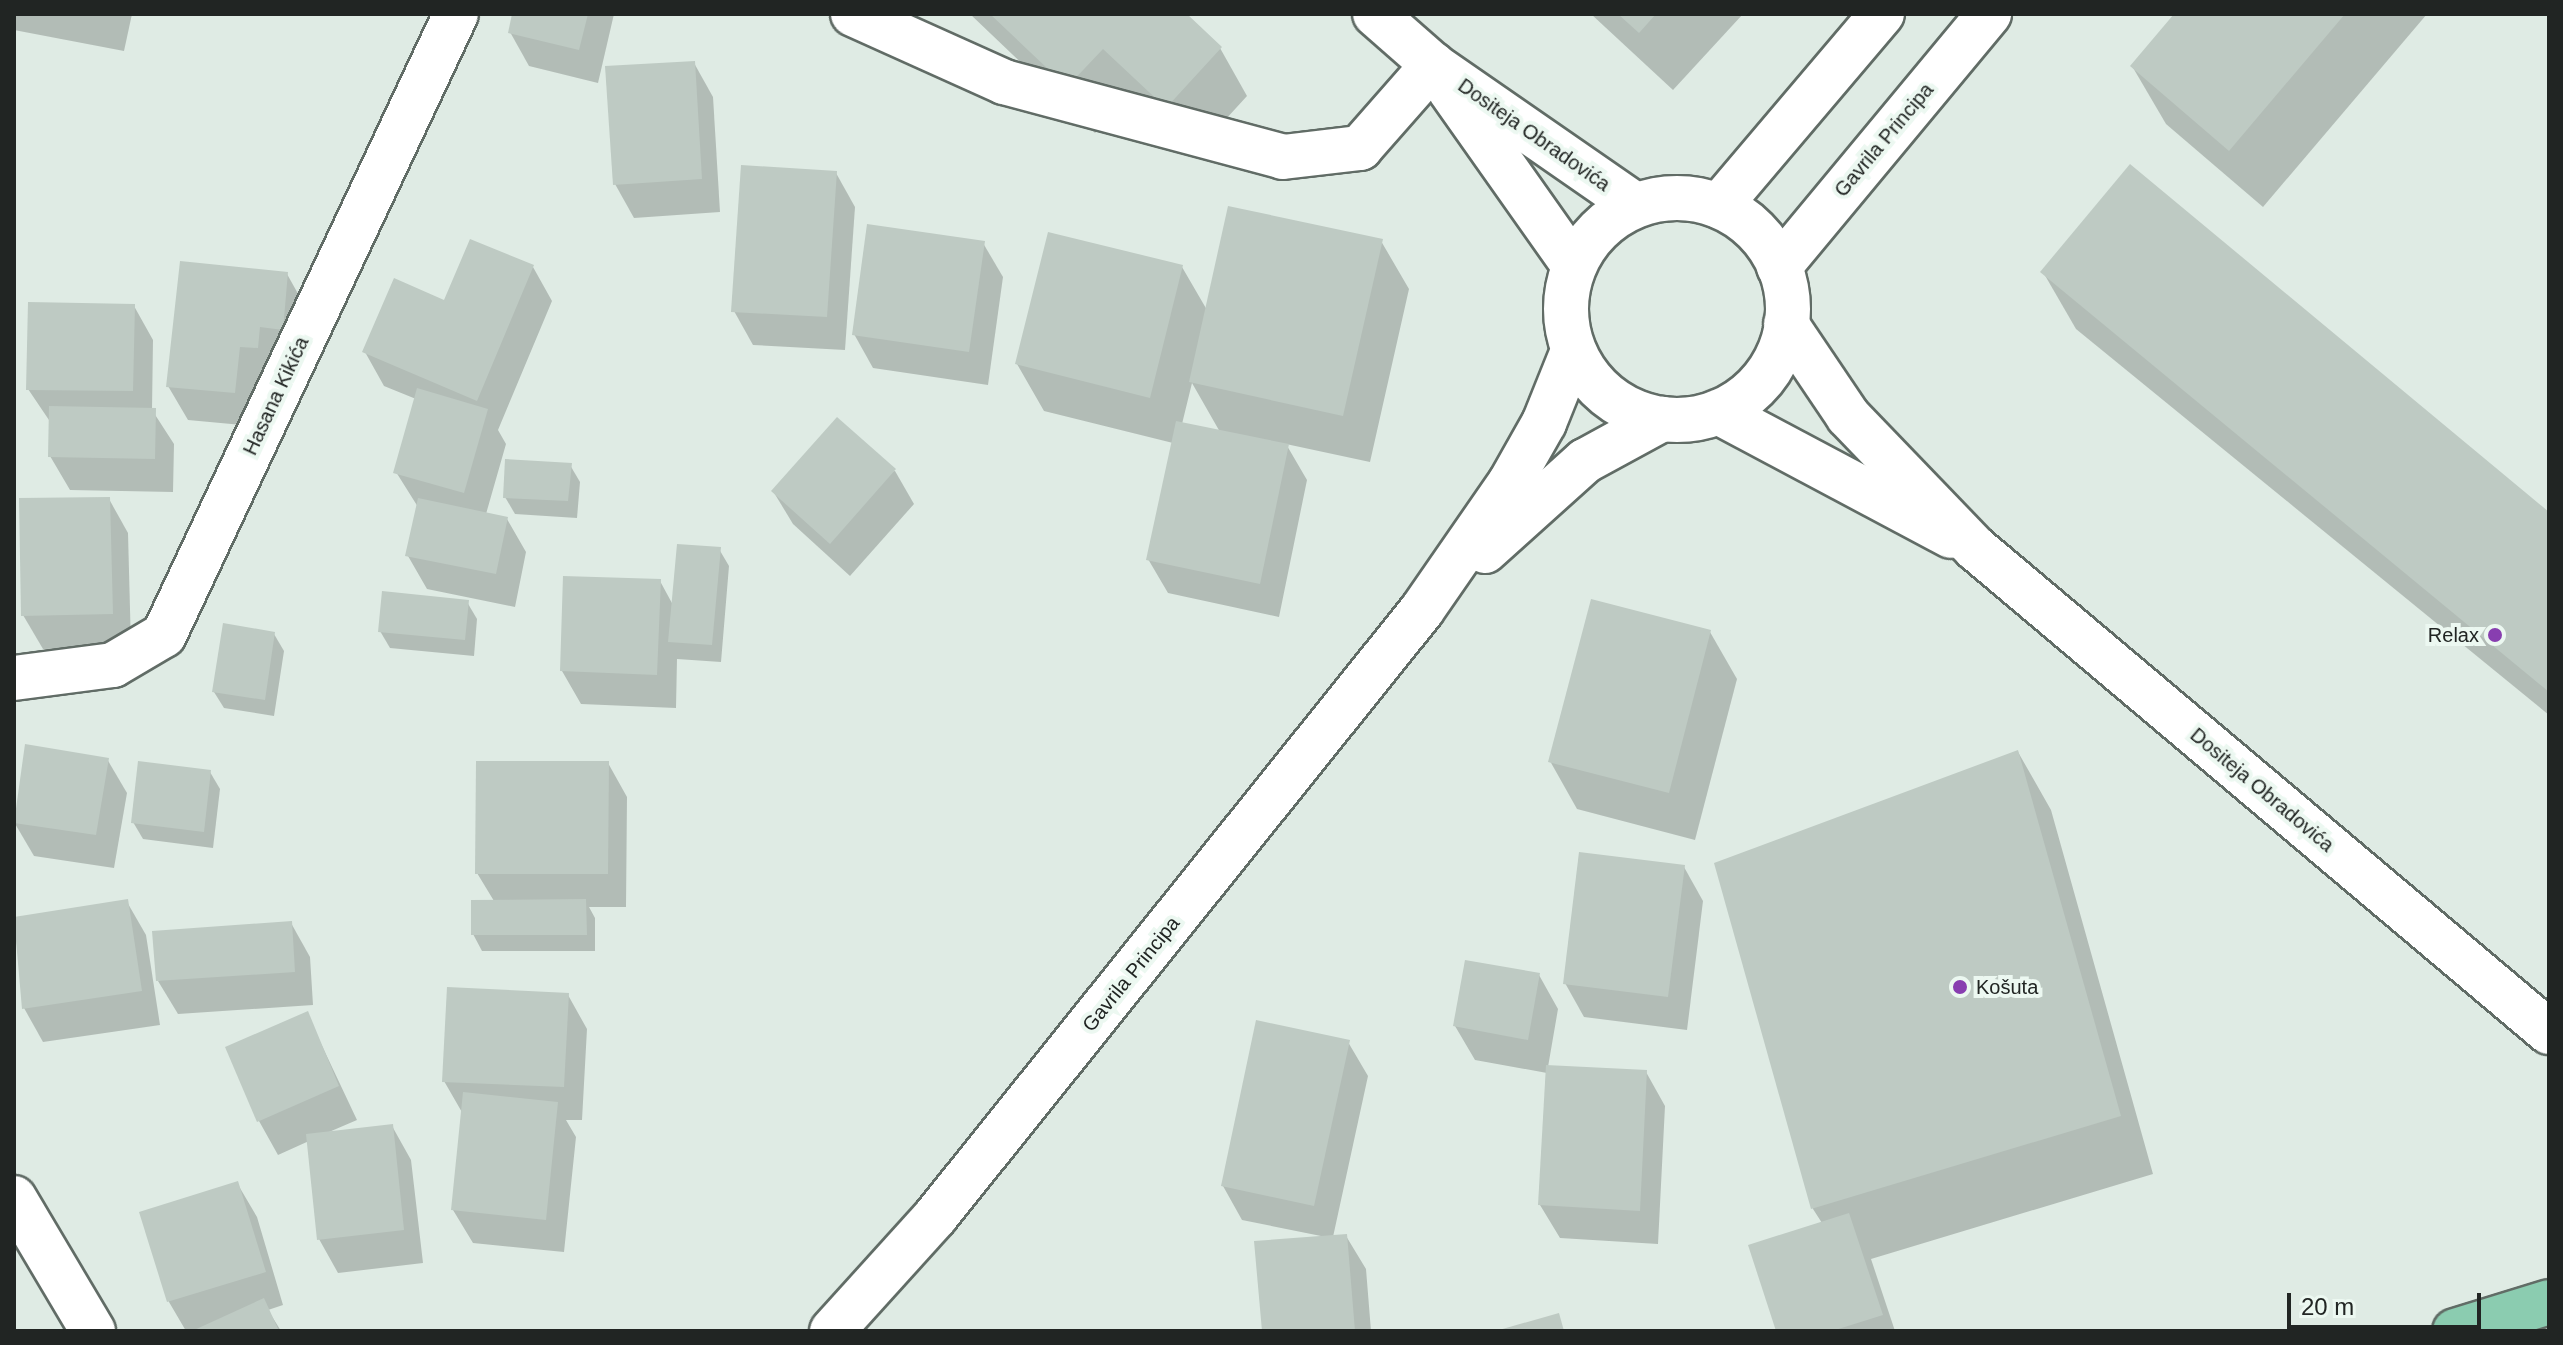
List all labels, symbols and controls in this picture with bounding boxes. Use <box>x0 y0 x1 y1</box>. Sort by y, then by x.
street label: Dositeja Obradovića <box>1453 74 1615 196</box>
street label: Gavrila Principa <box>1829 78 1939 202</box>
street label: Hasana Kikića <box>238 333 314 459</box>
place label: Relax <box>2428 623 2479 647</box>
marker: Relax <box>2486 626 2504 644</box>
street label: Dositeja Obradovića <box>2185 723 2339 857</box>
street label: Gavrila Principa <box>1077 912 1185 1036</box>
place label: Košuta <box>1976 975 2038 999</box>
marker: Košuta <box>1951 978 1969 996</box>
scale bar <box>2291 1277 2485 1327</box>
text: 20 m <box>2301 1293 2354 1320</box>

